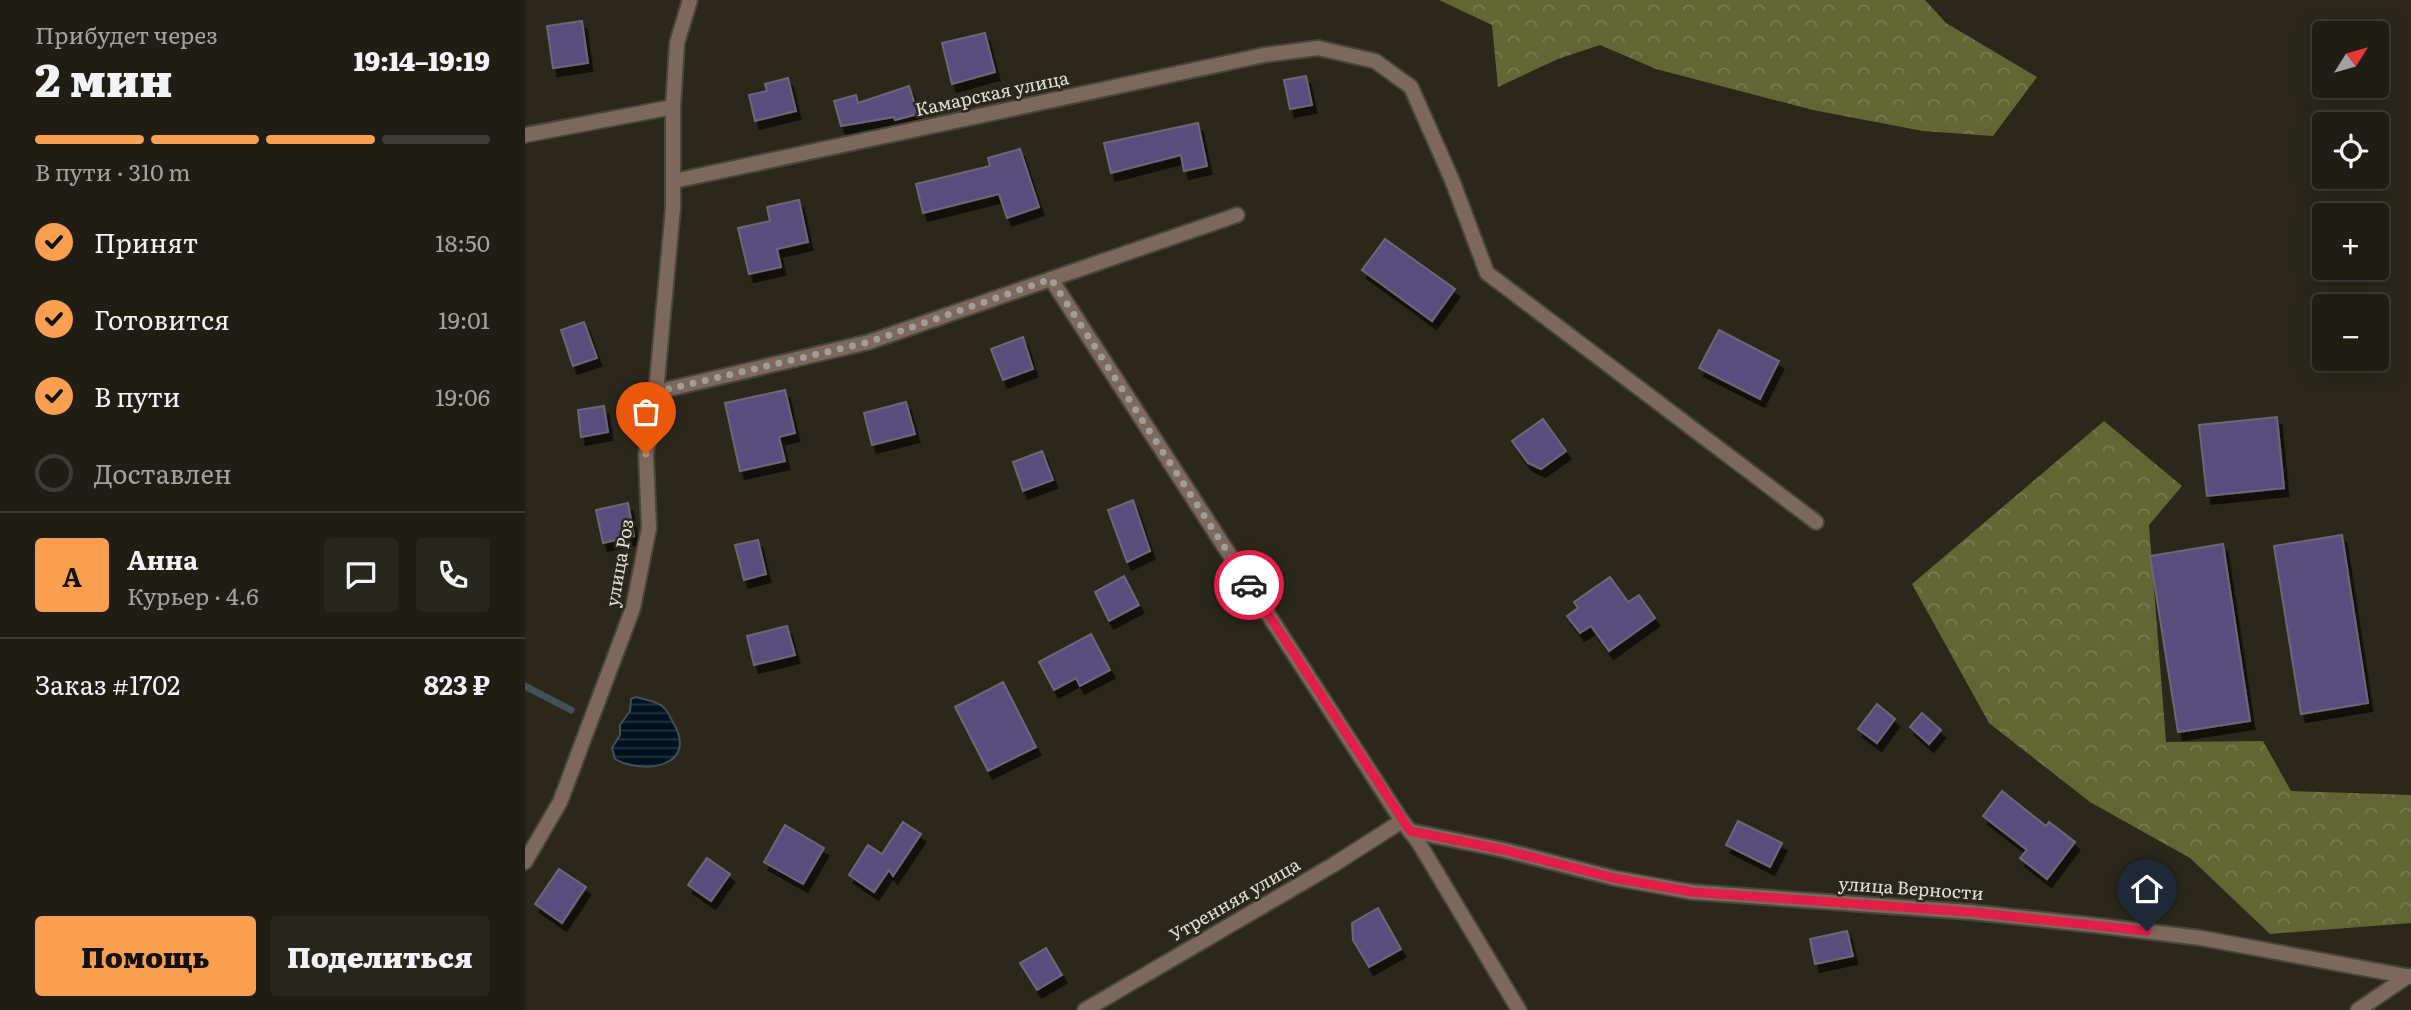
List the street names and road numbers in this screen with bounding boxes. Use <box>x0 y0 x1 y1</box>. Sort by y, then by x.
street label: Камарская улица <box>912 63 1071 122</box>
street label: улица Роз <box>598 517 640 609</box>
street label: Утренняя улица <box>1164 850 1305 947</box>
street label: улица Верности <box>1837 869 1985 906</box>

